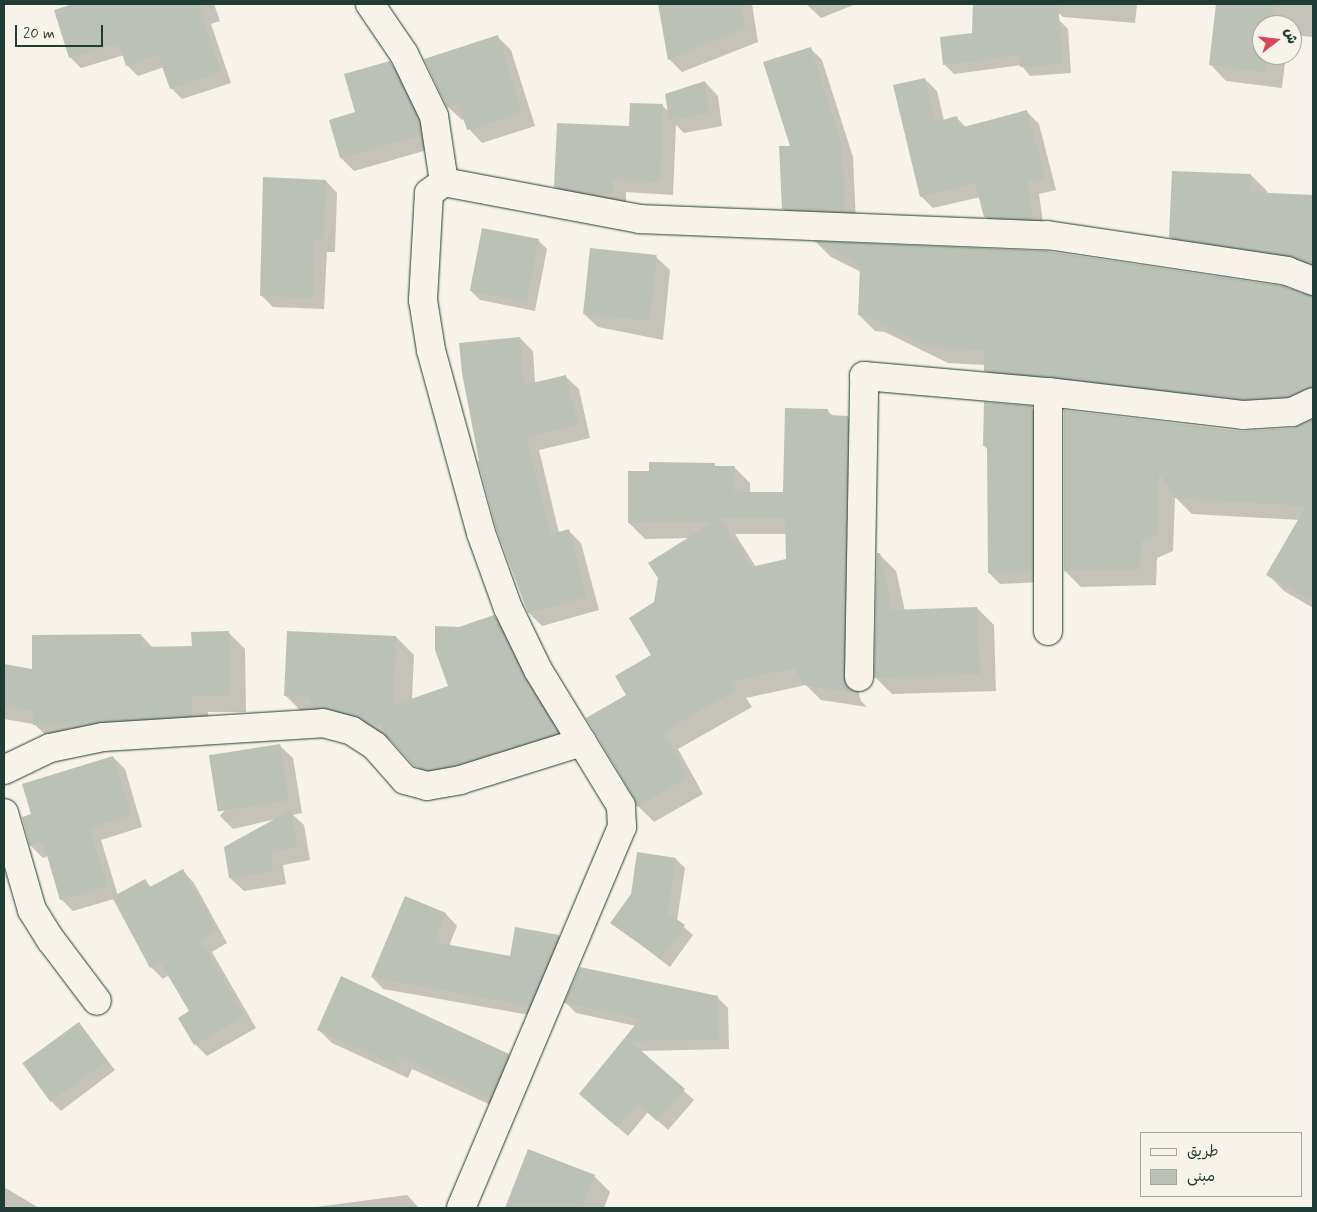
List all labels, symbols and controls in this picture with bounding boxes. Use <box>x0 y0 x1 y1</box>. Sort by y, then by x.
scale bar <box>18 15 105 47</box>
north arrow <box>1252 15 1302 65</box>
text: 20 m <box>23 24 55 44</box>
text: ش <box>1280 26 1301 46</box>
legend <box>1140 1132 1302 1197</box>
text: طريق <box>1187 1142 1219 1162</box>
text: مبنى <box>1187 1167 1215 1187</box>

